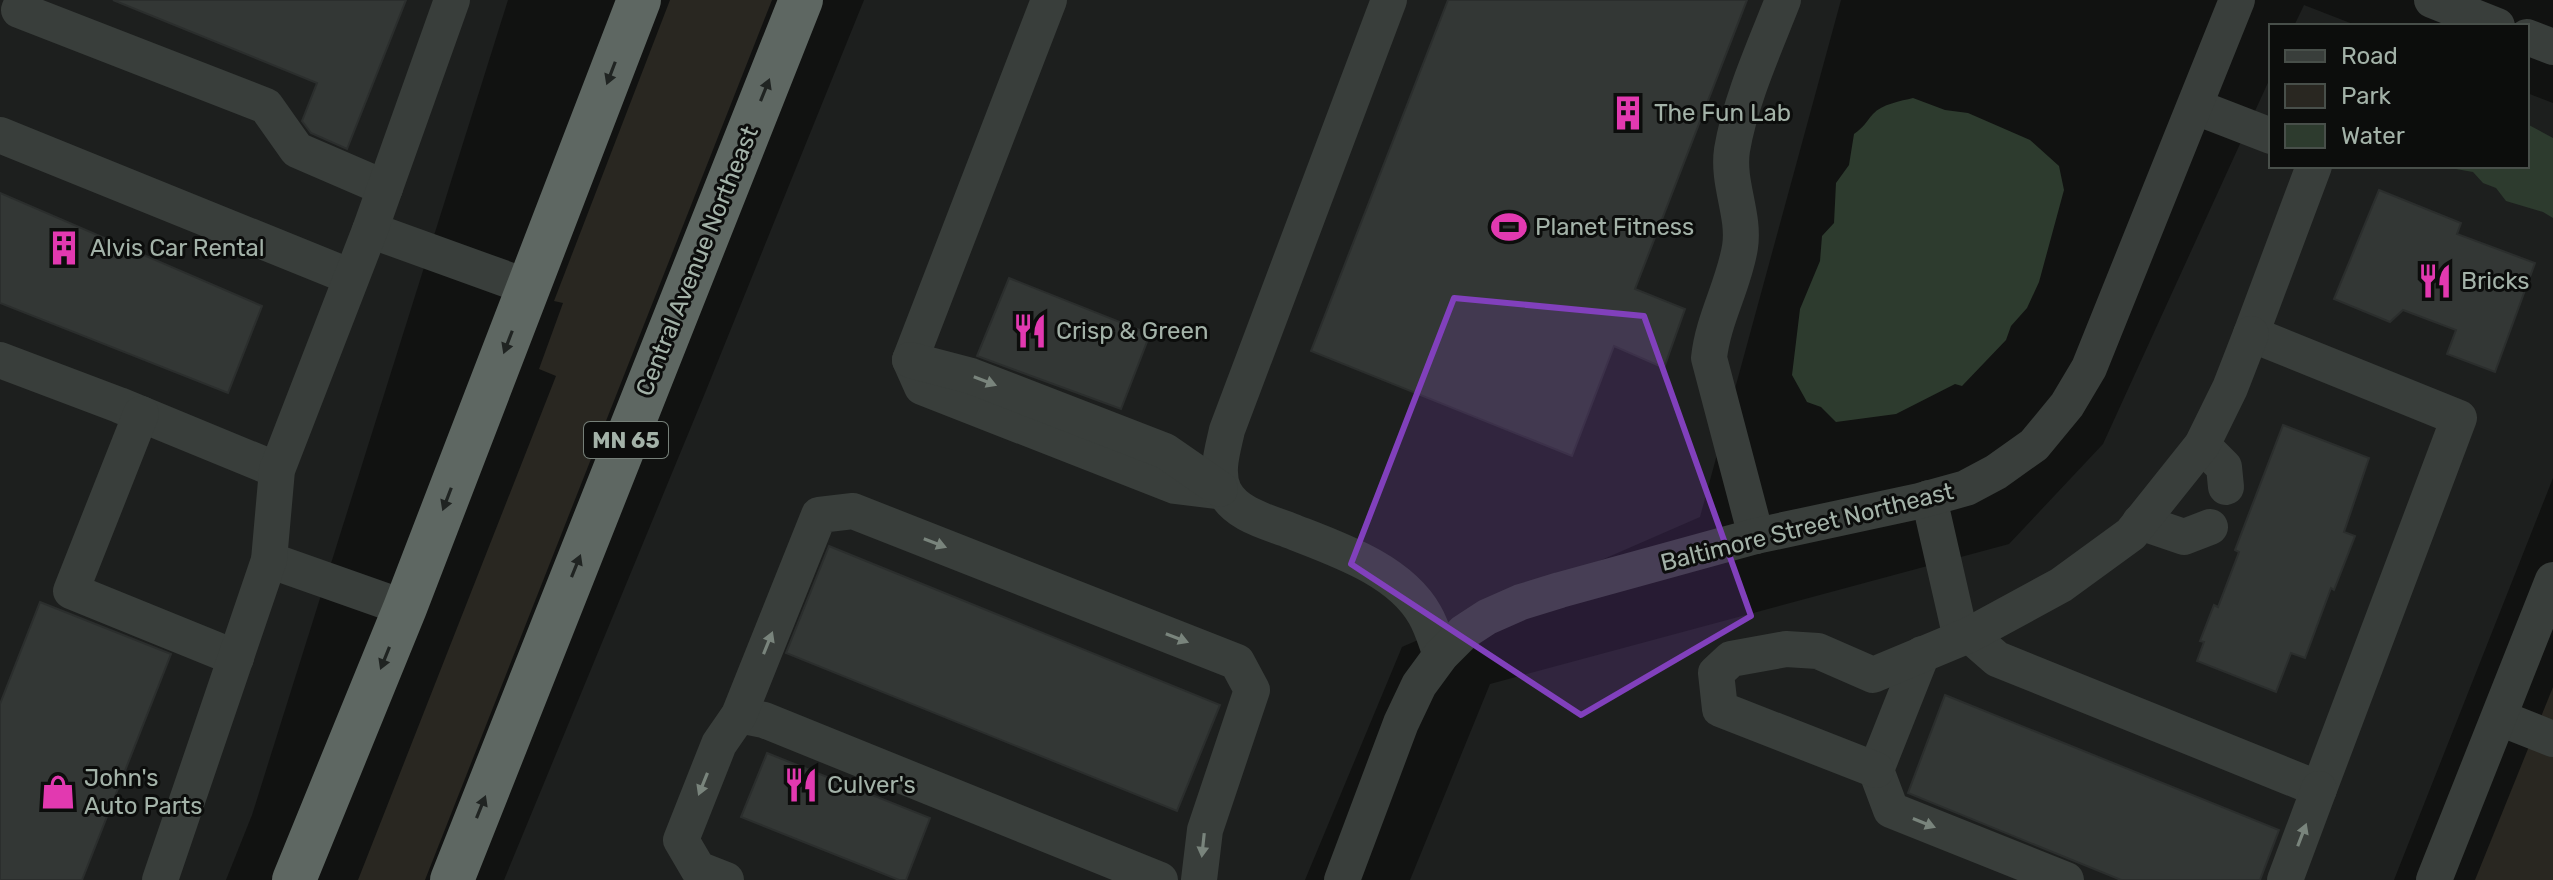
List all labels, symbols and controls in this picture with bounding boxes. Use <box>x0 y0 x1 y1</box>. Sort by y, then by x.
legend <box>2269 24 2529 168</box>
text: Road <box>2341 42 2398 70</box>
one-way arrow <box>604 61 617 85</box>
one-way arrow <box>759 78 772 102</box>
text: Park <box>2341 82 2392 110</box>
building icon: The Fun Lab <box>1609 94 1647 132</box>
place label: The Fun Lab <box>1654 99 1791 127</box>
street label: Central Avenue Northeast <box>630 122 764 400</box>
text: Water <box>2341 122 2405 150</box>
sports icon: Planet Fitness <box>1490 208 1528 246</box>
place label: Planet Fitness <box>1535 213 1694 241</box>
building icon: Alvis Car Rental <box>45 229 83 267</box>
place label: Alvis Car Rental <box>90 234 265 262</box>
restaurant icon: Bricks <box>2416 262 2454 300</box>
place label: Bricks <box>2461 267 2530 295</box>
restaurant icon: Crisp & Green <box>1011 312 1049 350</box>
place label: Crisp & Green <box>1056 317 1209 345</box>
one-way arrow <box>501 330 514 354</box>
one-way arrow <box>973 375 997 388</box>
road number: MN 65 <box>584 422 668 458</box>
street label: Baltimore Street Northeast <box>1658 477 1956 577</box>
one-way arrow <box>440 487 453 511</box>
one-way arrow <box>923 537 947 550</box>
one-way arrow <box>570 554 583 578</box>
one-way arrow <box>762 631 775 655</box>
one-way arrow <box>1165 632 1189 645</box>
one-way arrow <box>378 646 391 670</box>
place label: John's Auto Parts <box>84 764 203 820</box>
restaurant icon: Culver's <box>782 766 820 804</box>
place label: Culver's <box>827 771 916 799</box>
one-way arrow <box>696 772 709 796</box>
shop icon: John's Auto Parts <box>39 773 77 811</box>
one-way arrow <box>475 795 488 819</box>
one-way arrow <box>1912 817 1936 830</box>
one-way arrow <box>2296 822 2309 846</box>
one-way arrow <box>1197 833 1210 858</box>

